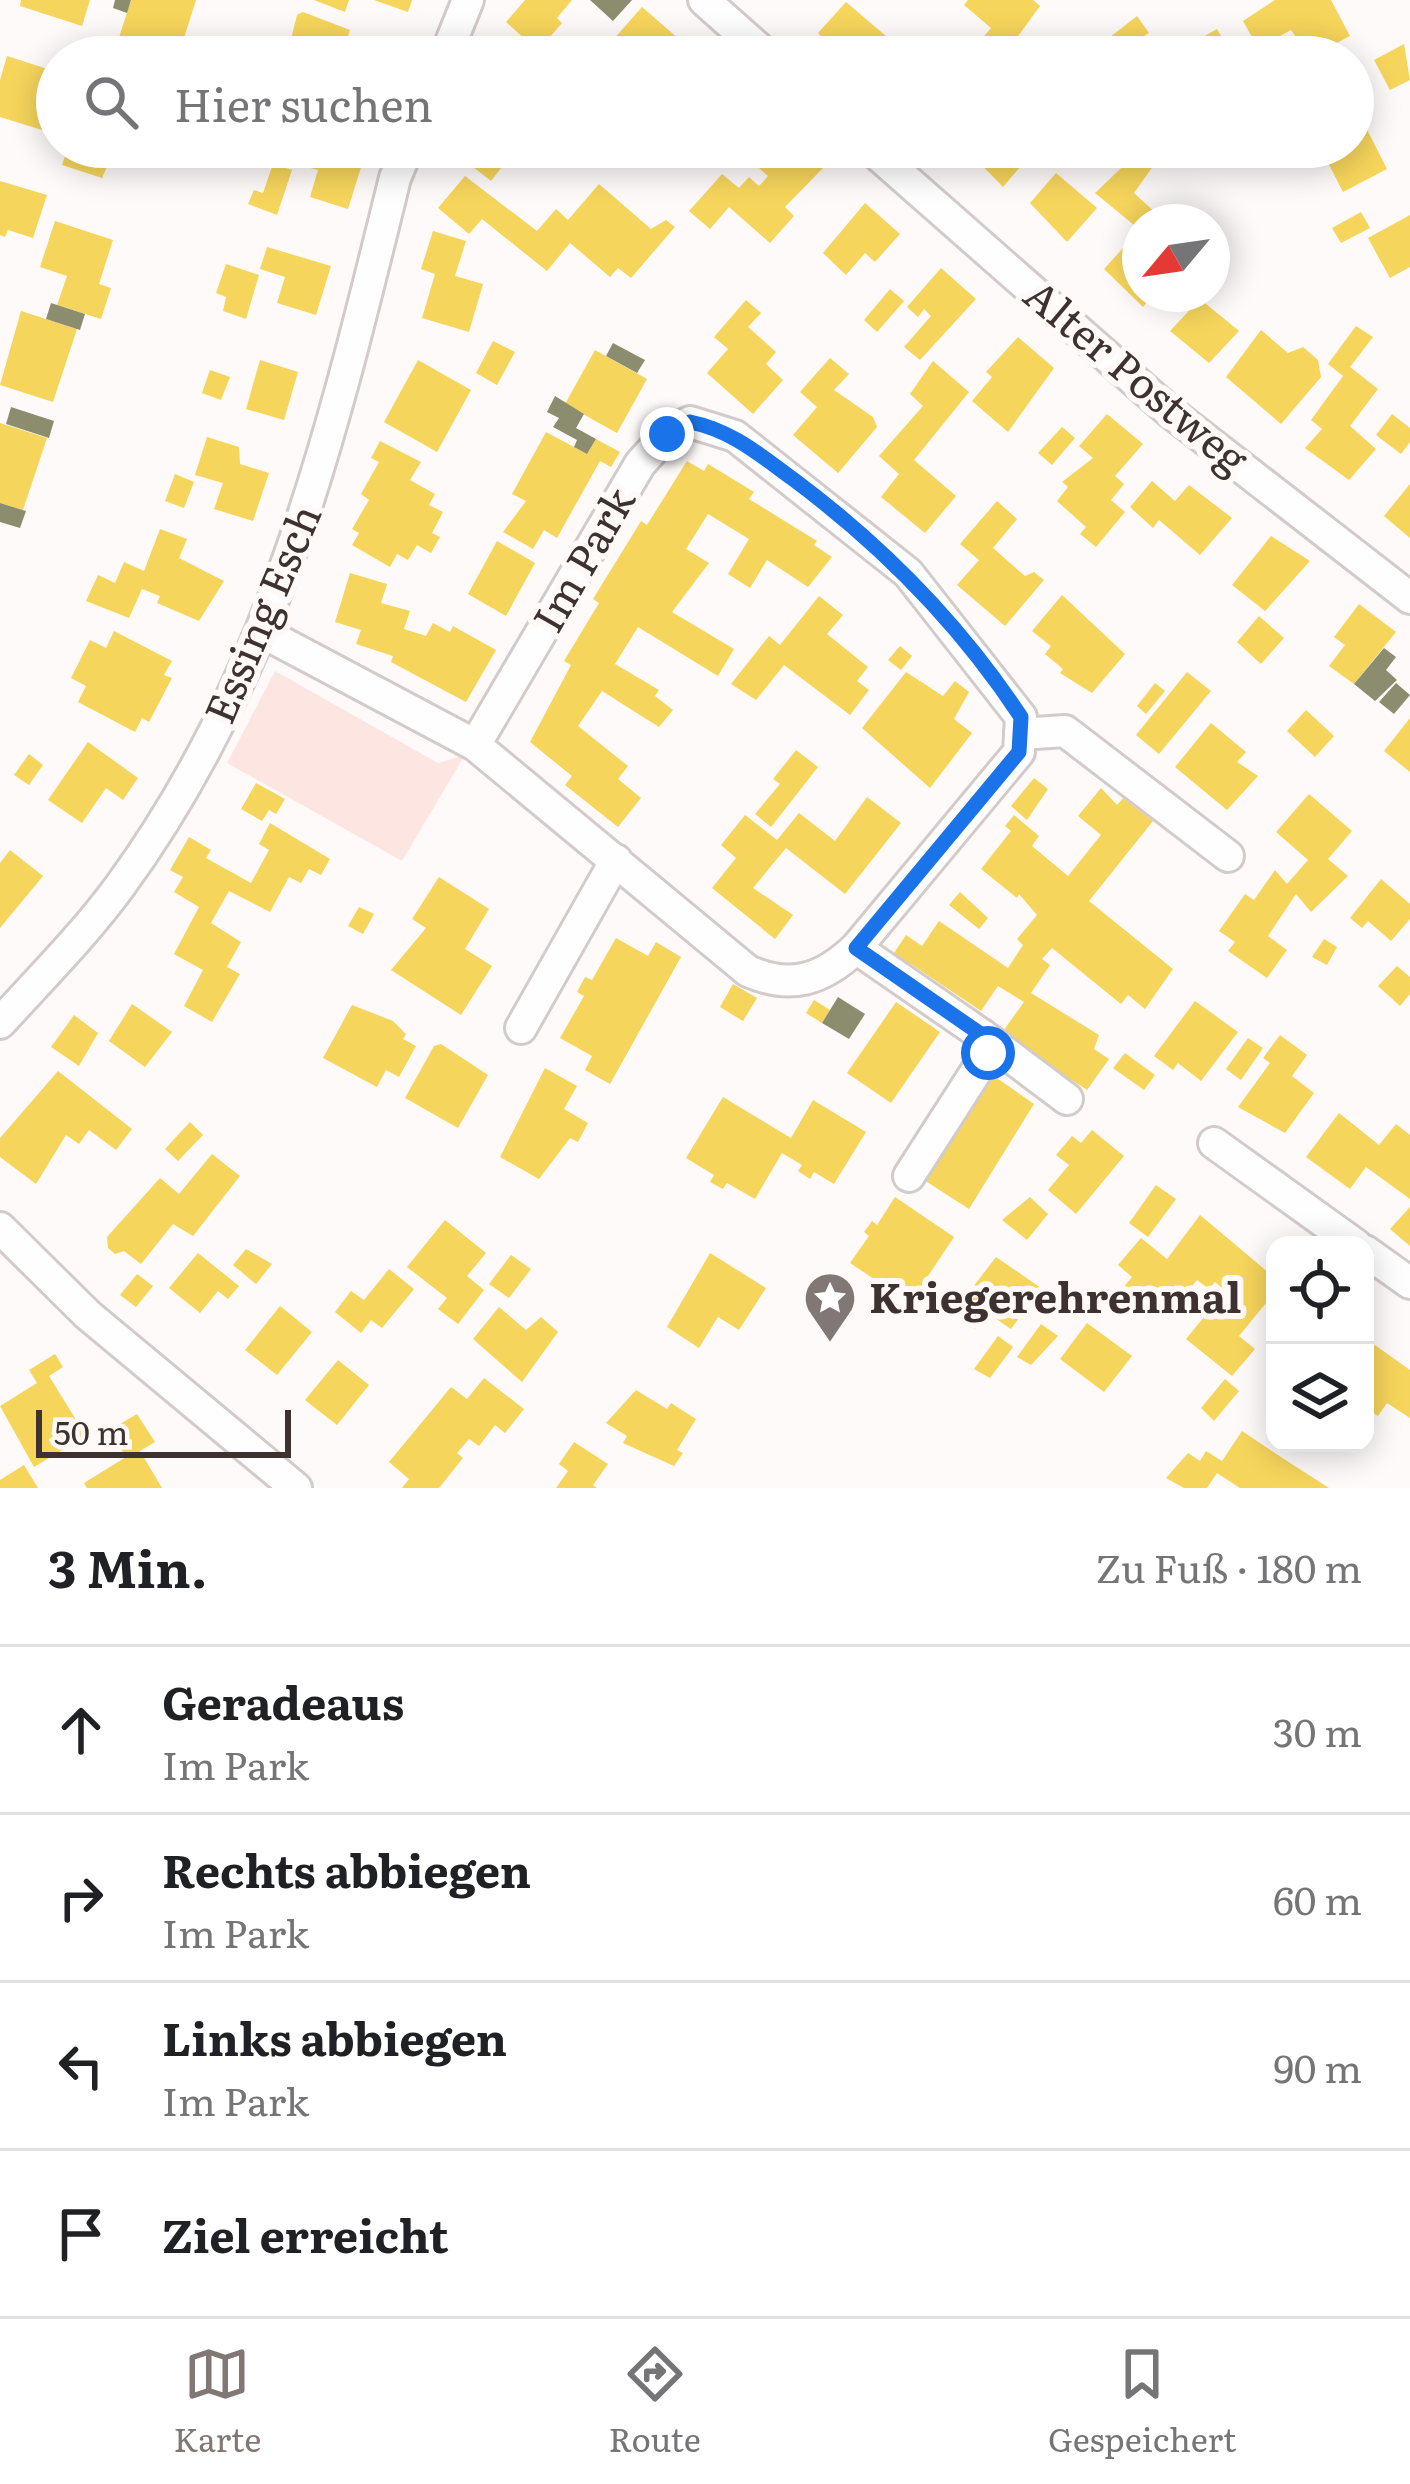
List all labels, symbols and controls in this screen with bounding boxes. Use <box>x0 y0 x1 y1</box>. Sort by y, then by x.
search box <box>36 36 1374 168</box>
icon: search <box>78 69 144 135</box>
text: Hier suchen <box>174 69 433 136</box>
north arrow <box>1122 204 1230 312</box>
street label: Alter Postweg <box>1012 262 1264 487</box>
route end <box>640 407 694 461</box>
street label: Im Park <box>515 474 648 643</box>
street label: Essing Esch <box>186 494 334 732</box>
route start <box>961 1026 1015 1080</box>
map controls <box>1266 1236 1374 1452</box>
button: locate <box>1266 1236 1374 1344</box>
place label: Kriegerehrenmal <box>869 1264 1241 1326</box>
place icon: Kriegerehrenmal <box>802 1270 858 1344</box>
button: layers <box>1266 1344 1374 1452</box>
scale bar <box>36 1404 291 1457</box>
text: 50 m <box>54 1406 128 1455</box>
text: 3 Min. <box>48 1528 208 1604</box>
text: Zu Fuß · 180 m <box>1096 1537 1362 1595</box>
text: Geradeaus <box>162 1667 404 1734</box>
icon: ahead <box>48 1697 114 1763</box>
text: 30 m <box>1273 1701 1362 1759</box>
text: Im Park <box>162 1734 309 1792</box>
text: Rechts abbiegen <box>162 1835 531 1902</box>
icon: right <box>48 1865 114 1931</box>
text: 60 m <box>1273 1869 1362 1927</box>
text: Im Park <box>162 1902 309 1960</box>
text: Links abbiegen <box>162 2003 507 2070</box>
icon: left <box>48 2033 114 2099</box>
text: 90 m <box>1273 2037 1362 2095</box>
text: Im Park <box>162 2070 309 2128</box>
text: Ziel erreicht <box>162 2200 448 2267</box>
icon: arrive <box>48 2201 114 2267</box>
tab: Karte <box>174 2341 261 2462</box>
tab: Route <box>608 2341 701 2462</box>
tab: Gespeichert <box>1048 2341 1236 2462</box>

